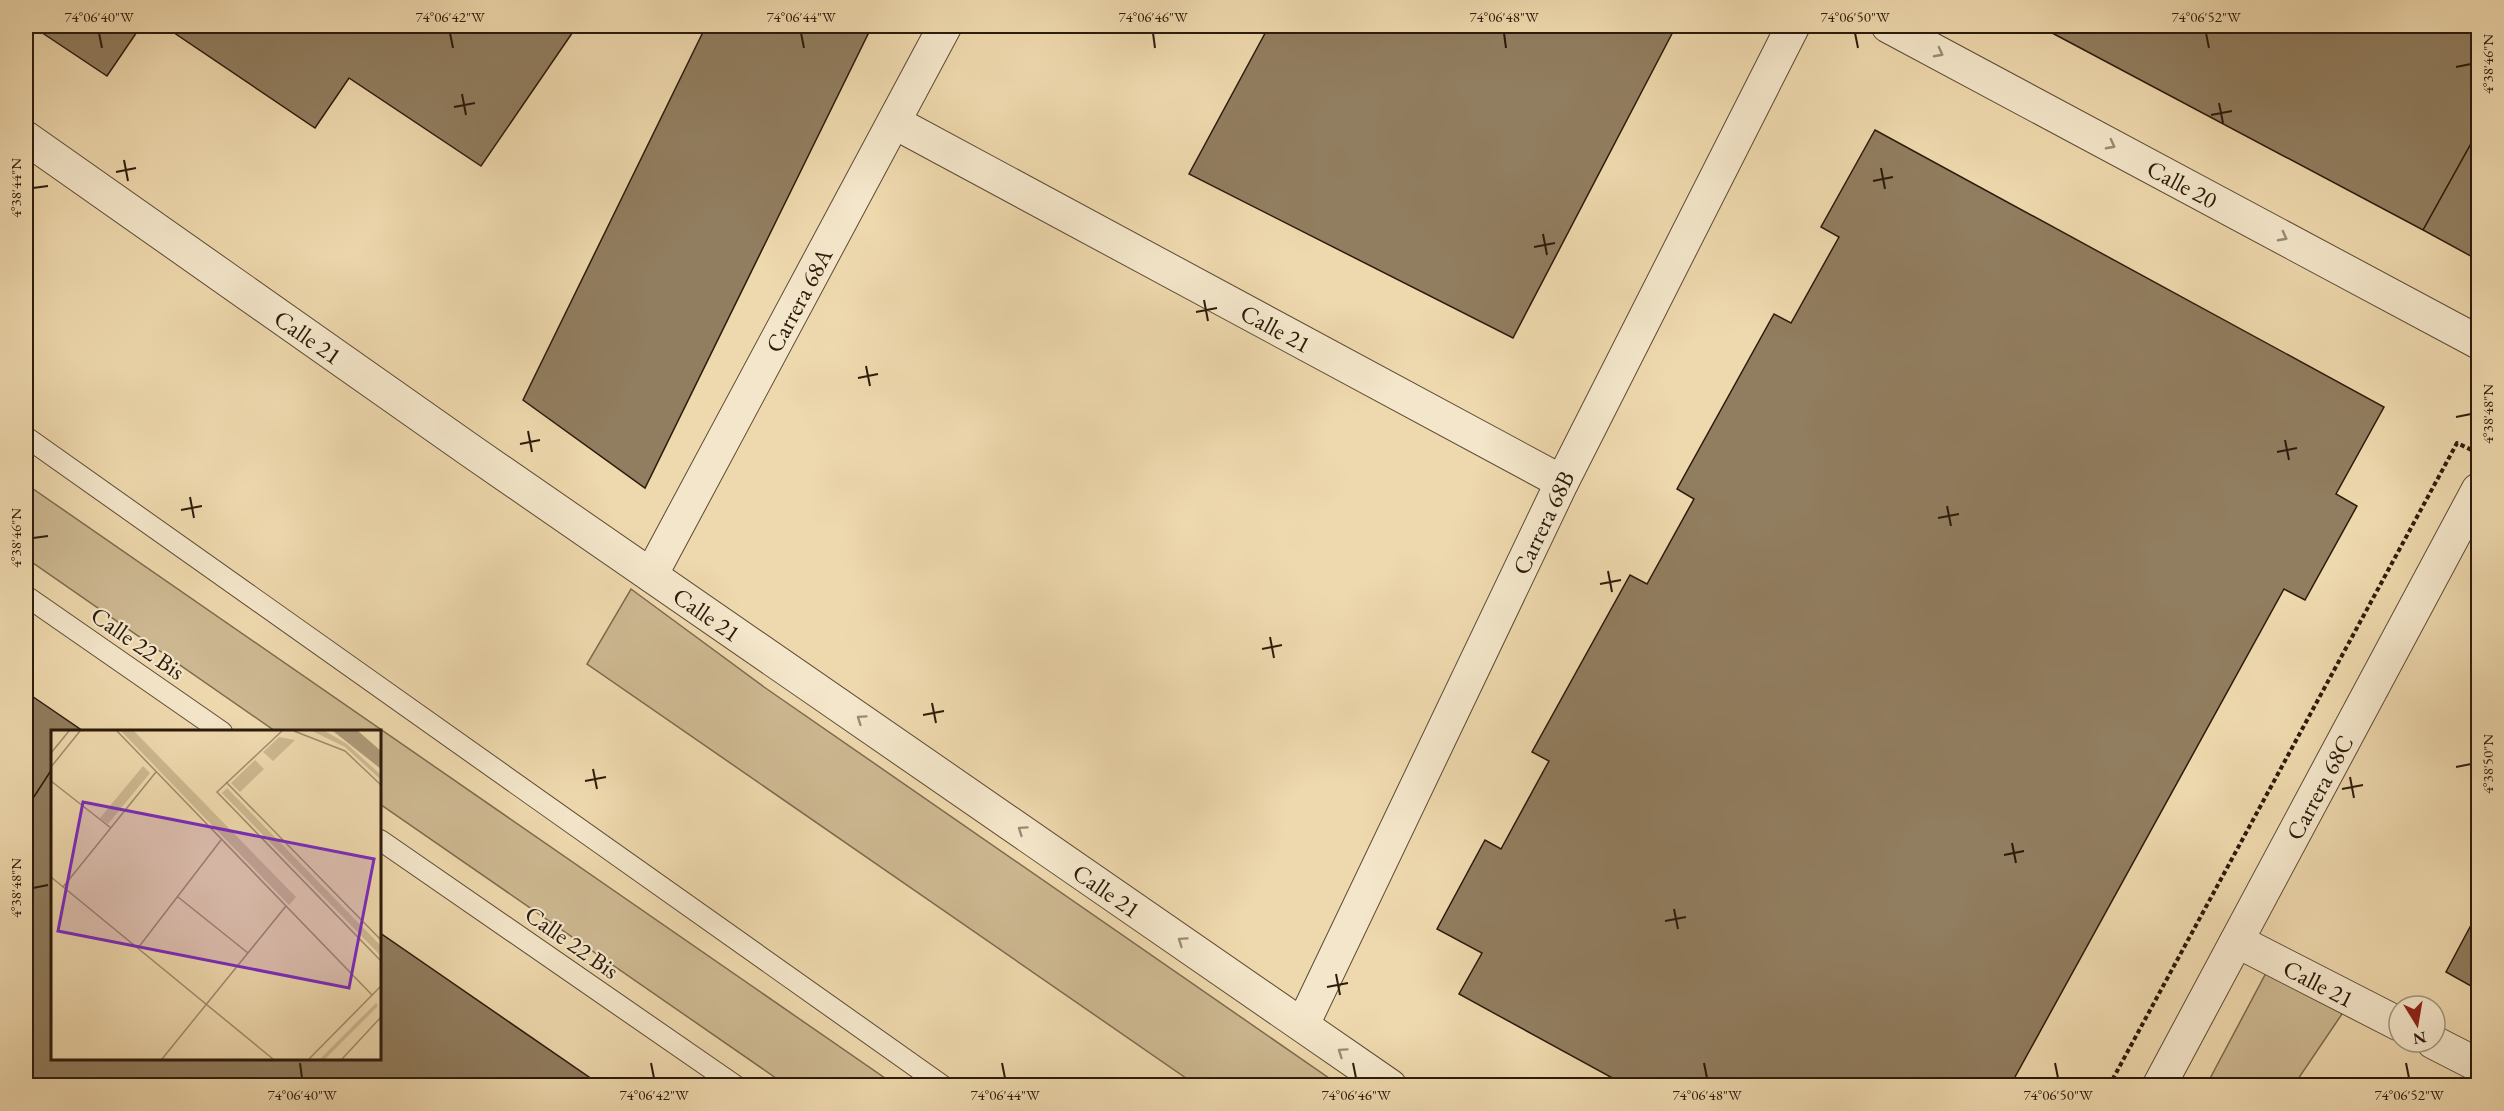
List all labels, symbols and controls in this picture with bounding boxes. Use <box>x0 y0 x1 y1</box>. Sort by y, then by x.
text: 74°06'40"W <box>64 7 134 26</box>
text: 74°06'42"W <box>415 7 485 26</box>
text: 74°06'44"W <box>766 7 836 26</box>
text: 74°06'46"W <box>1118 7 1188 26</box>
text: 74°06'48"W <box>1469 7 1539 26</box>
text: 74°06'50"W <box>1820 7 1890 26</box>
text: 74°06'52"W <box>2171 7 2241 26</box>
text: 4°38'46"N <box>2478 34 2497 94</box>
one-way arrow <box>1933 46 1943 57</box>
one-way arrow <box>2105 138 2115 149</box>
street label: Calle 20 <box>2142 152 2223 215</box>
text: 4°38'44"N <box>6 158 25 218</box>
one-way arrow <box>2277 230 2288 242</box>
street label: Carrera 68A <box>758 242 839 358</box>
street label: Calle 21 <box>1236 296 1317 359</box>
street label: Calle 21 <box>268 302 348 371</box>
text: 4°38'48"N <box>2478 384 2497 444</box>
street label: Carrera 68B <box>1505 465 1581 579</box>
text: 4°38'46"N <box>6 508 25 568</box>
street label: Calle 21 <box>667 580 747 648</box>
street label: Calle 22 Bis <box>85 599 191 687</box>
one-way arrow <box>857 715 868 726</box>
street label: Carrera 68C <box>2278 729 2360 845</box>
inset map <box>51 730 381 1060</box>
text: 4°38'50"N <box>2478 734 2497 794</box>
one-way arrow <box>1017 826 1028 837</box>
street label: Calle 21 <box>1067 856 1147 925</box>
text: 4°38'48"N <box>6 858 25 918</box>
street label: Calle 22 Bis <box>519 898 625 986</box>
one-way arrow <box>1178 937 1189 948</box>
street label: Calle 21 <box>2278 952 2360 1014</box>
north arrow <box>2387 994 2447 1054</box>
text: N <box>2411 1027 2428 1050</box>
one-way arrow <box>1338 1048 1349 1059</box>
text: 74°06'40"W <box>267 1085 337 1104</box>
text: 74°06'42"W <box>619 1085 689 1104</box>
text: 74°06'44"W <box>970 1085 1040 1104</box>
text: 74°06'46"W <box>1321 1085 1391 1104</box>
text: 74°06'48"W <box>1672 1085 1742 1104</box>
text: 74°06'50"W <box>2023 1085 2093 1104</box>
text: 74°06'52"W <box>2374 1085 2444 1104</box>

